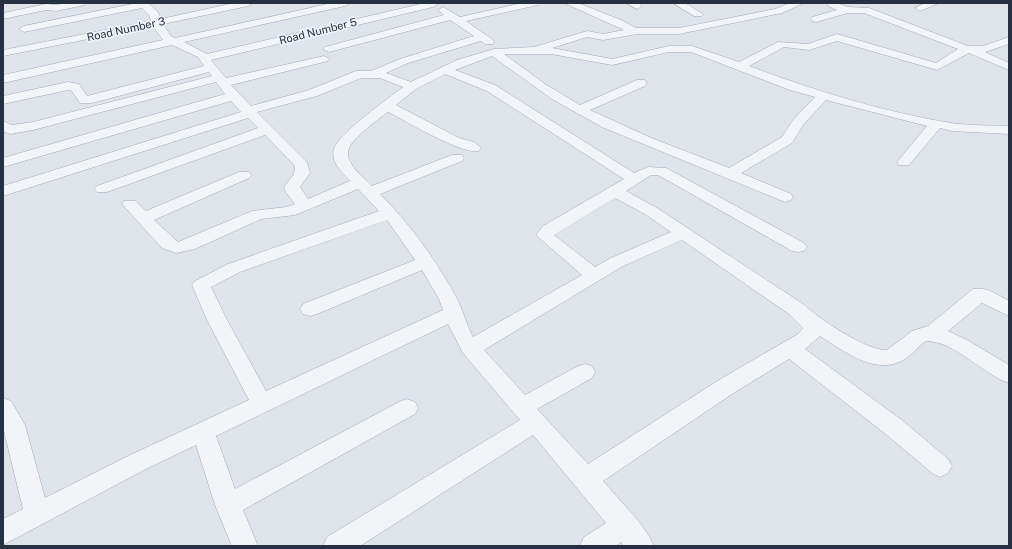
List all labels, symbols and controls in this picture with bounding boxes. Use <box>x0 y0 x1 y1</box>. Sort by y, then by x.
street label: Road Number 3 <box>86 15 166 43</box>
street label: Road Number 5 <box>278 16 358 46</box>

